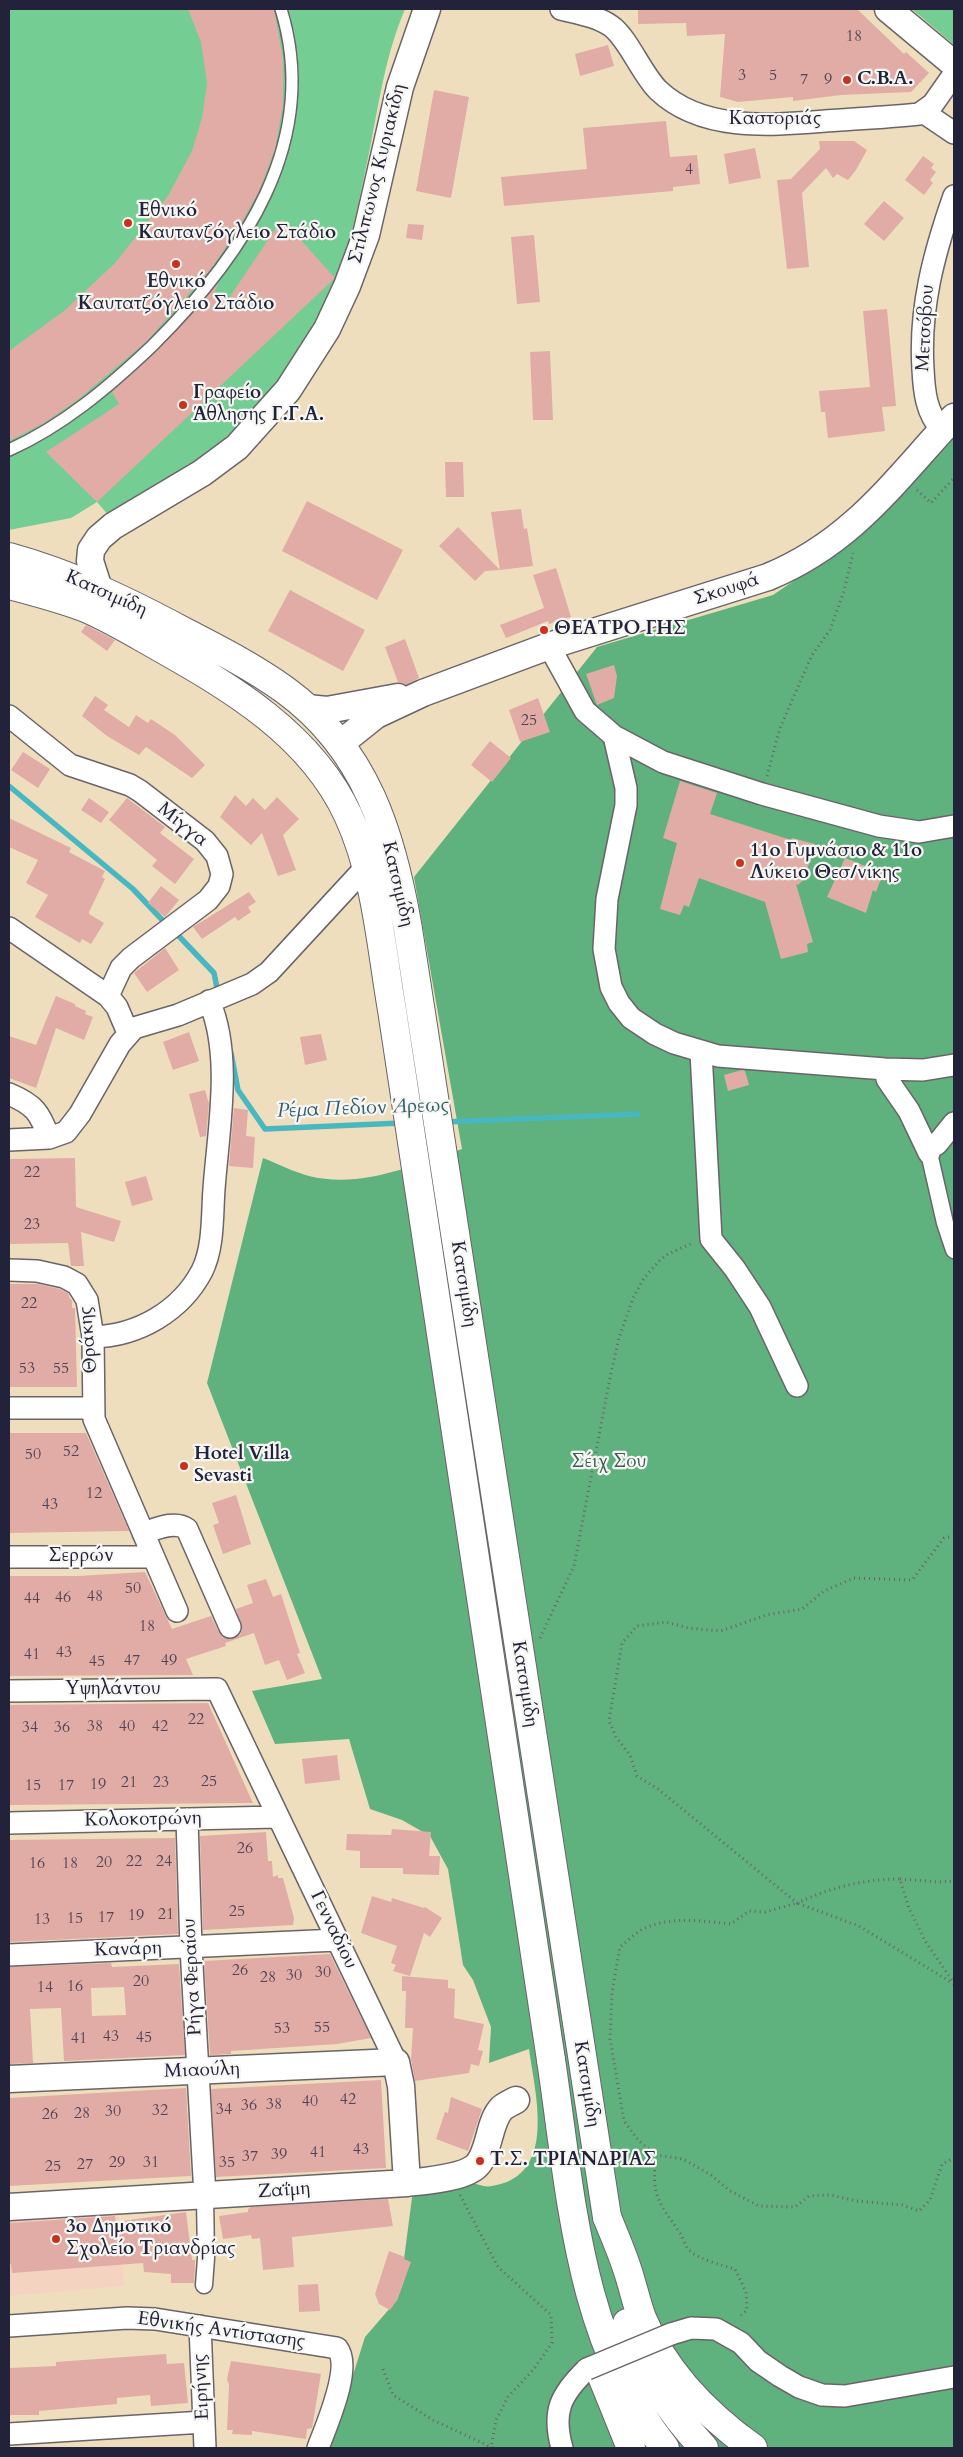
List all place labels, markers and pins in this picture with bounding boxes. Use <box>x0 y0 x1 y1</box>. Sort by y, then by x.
place label: C.B.A. <box>857 69 913 91</box>
marker: C.B.A. <box>841 74 853 86</box>
place label: Εθνικό Καυτανζόγλειο Στάδιο <box>138 201 336 245</box>
marker: Εθνικό Καυτανζόγλειο Στάδιο <box>122 217 134 229</box>
marker: Εθνικό Καυτατζόγλειο Στάδιο <box>170 258 182 270</box>
place label: Εθνικό Καυτατζόγλειο Στάδιο <box>78 272 274 316</box>
place label: Γραφείο Άθλησης Γ.Γ.Α. <box>193 383 324 427</box>
marker: Γραφείο Άθλησης Γ.Γ.Α. <box>177 399 189 411</box>
place label: ΘΕΑΤΡΟ ΓΗΣ <box>554 619 686 641</box>
marker: ΘΕΑΤΡΟ ΓΗΣ <box>538 624 550 636</box>
place label: 11ο Γυμνάσιο & 11ο Λύκειο Θεσ/νίκης <box>750 841 922 885</box>
marker: 11ο Γυμνάσιο & 11ο Λύκειο Θεσ/νίκης <box>734 857 746 869</box>
place label: Hotel Villa Sevasti <box>194 1444 290 1488</box>
marker: Hotel Villa Sevasti <box>178 1460 190 1472</box>
place label: Τ.Σ. ΤΡΙΑΝΔΡΙΑΣ <box>490 2150 656 2172</box>
marker: Τ.Σ. ΤΡΙΑΝΔΡΙΑΣ <box>474 2155 486 2167</box>
place label: 3ο Δημοτικό Σχολείο Τριανδρίας <box>66 2217 235 2261</box>
marker: 3ο Δημοτικό Σχολείο Τριανδρίας <box>50 2233 62 2245</box>

